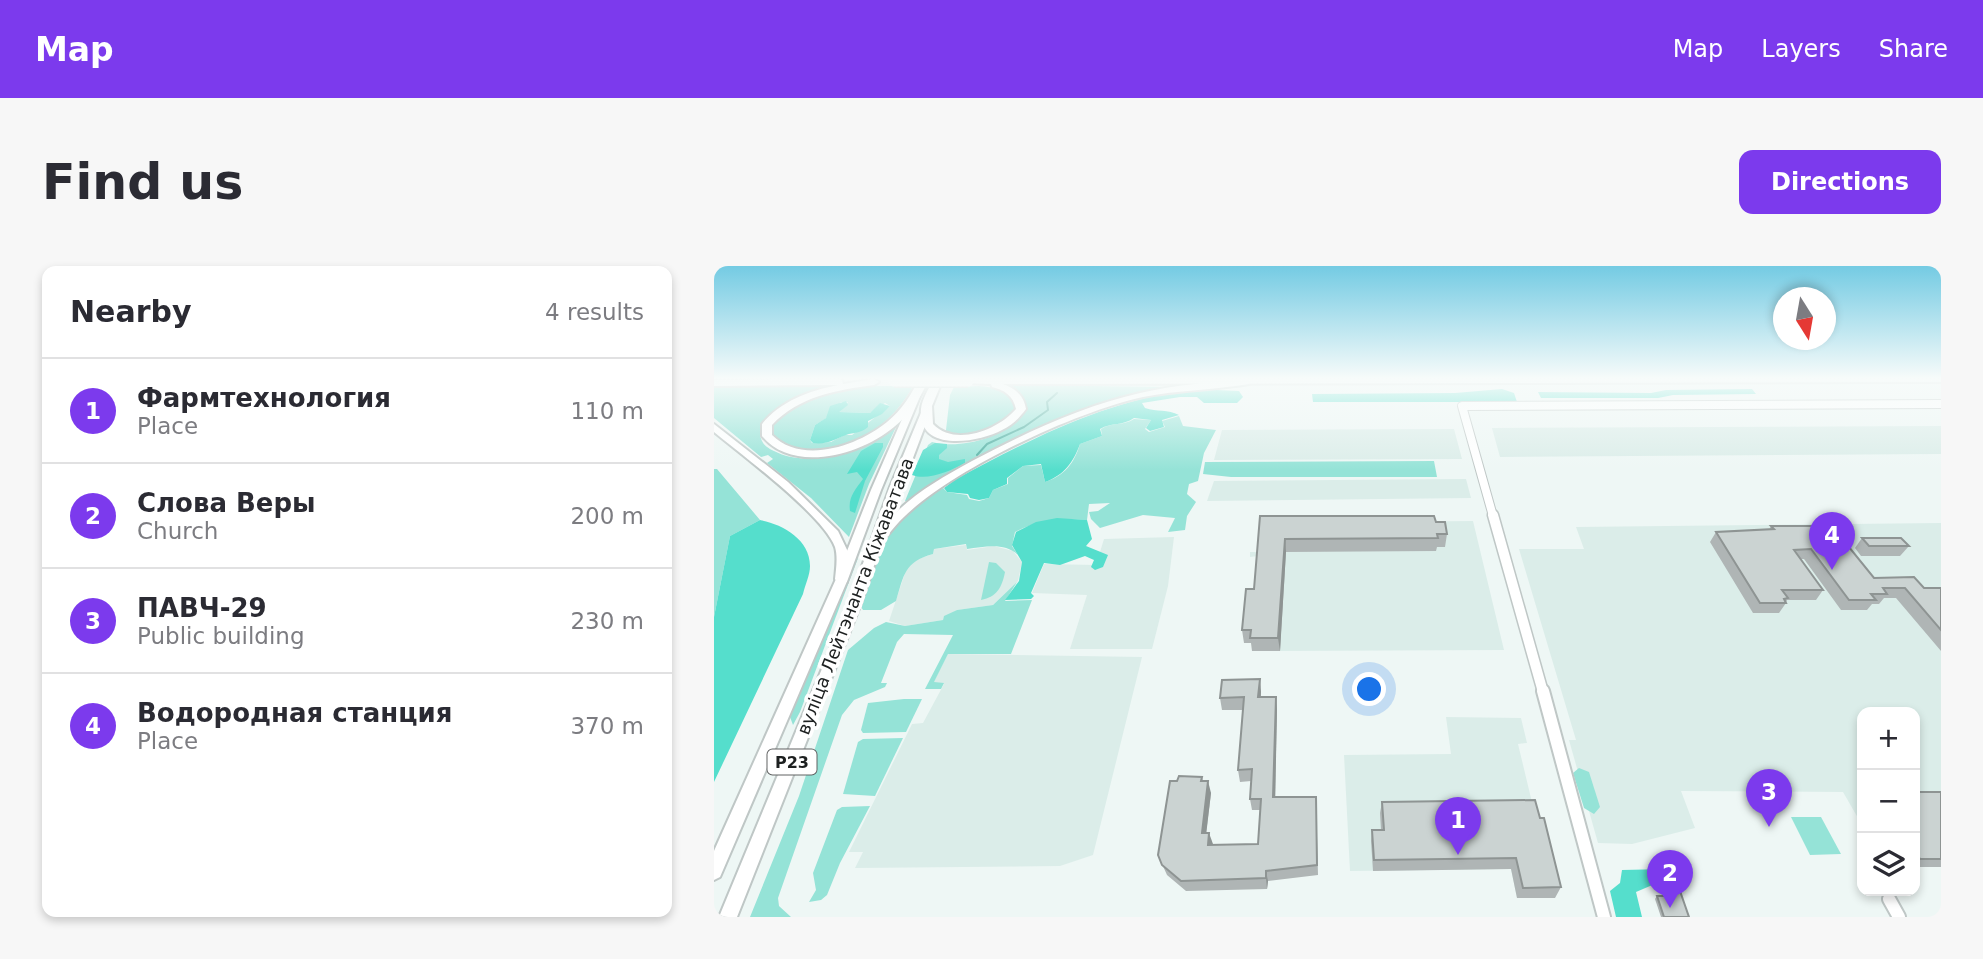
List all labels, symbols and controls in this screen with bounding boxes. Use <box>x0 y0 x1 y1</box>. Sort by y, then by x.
text: Map <box>35 30 114 69</box>
text: Map <box>1673 35 1723 63</box>
text: Layers <box>1761 35 1841 63</box>
text: Share <box>1879 35 1948 63</box>
button: Directions <box>1739 150 1941 214</box>
text: Find us <box>42 154 243 211</box>
north arrow <box>1773 287 1836 350</box>
text: Nearby <box>70 294 192 329</box>
text: 4 results <box>545 299 644 325</box>
text: Фармтехнология <box>137 383 391 413</box>
text: 1 <box>85 398 101 424</box>
text: 110 m <box>570 398 644 424</box>
text: Place <box>137 413 198 439</box>
street label: вуліца Лейтэнанта Кіжаватава <box>792 454 918 738</box>
text: Слова Веры <box>137 488 316 518</box>
text: 2 <box>85 503 101 529</box>
text: 200 m <box>570 503 644 529</box>
pin: 4 <box>1809 512 1855 570</box>
text: Church <box>137 518 218 544</box>
text: ПАВЧ-29 <box>137 593 267 623</box>
text: 3 <box>85 608 101 634</box>
text: 230 m <box>570 608 644 634</box>
text: Public building <box>137 623 305 649</box>
your location <box>1352 672 1386 706</box>
text: Водородная станция <box>137 698 452 728</box>
map controls <box>1857 707 1920 896</box>
button: + <box>1857 707 1920 770</box>
text: 4 <box>85 713 101 739</box>
text: 370 m <box>570 713 644 739</box>
text: Place <box>137 728 198 754</box>
road number: Р23 <box>768 750 816 775</box>
pin: 3 <box>1746 769 1792 827</box>
button: − <box>1857 770 1920 833</box>
pin: 1 <box>1435 797 1481 855</box>
button: layers <box>1857 833 1920 896</box>
pin: 2 <box>1647 850 1693 908</box>

